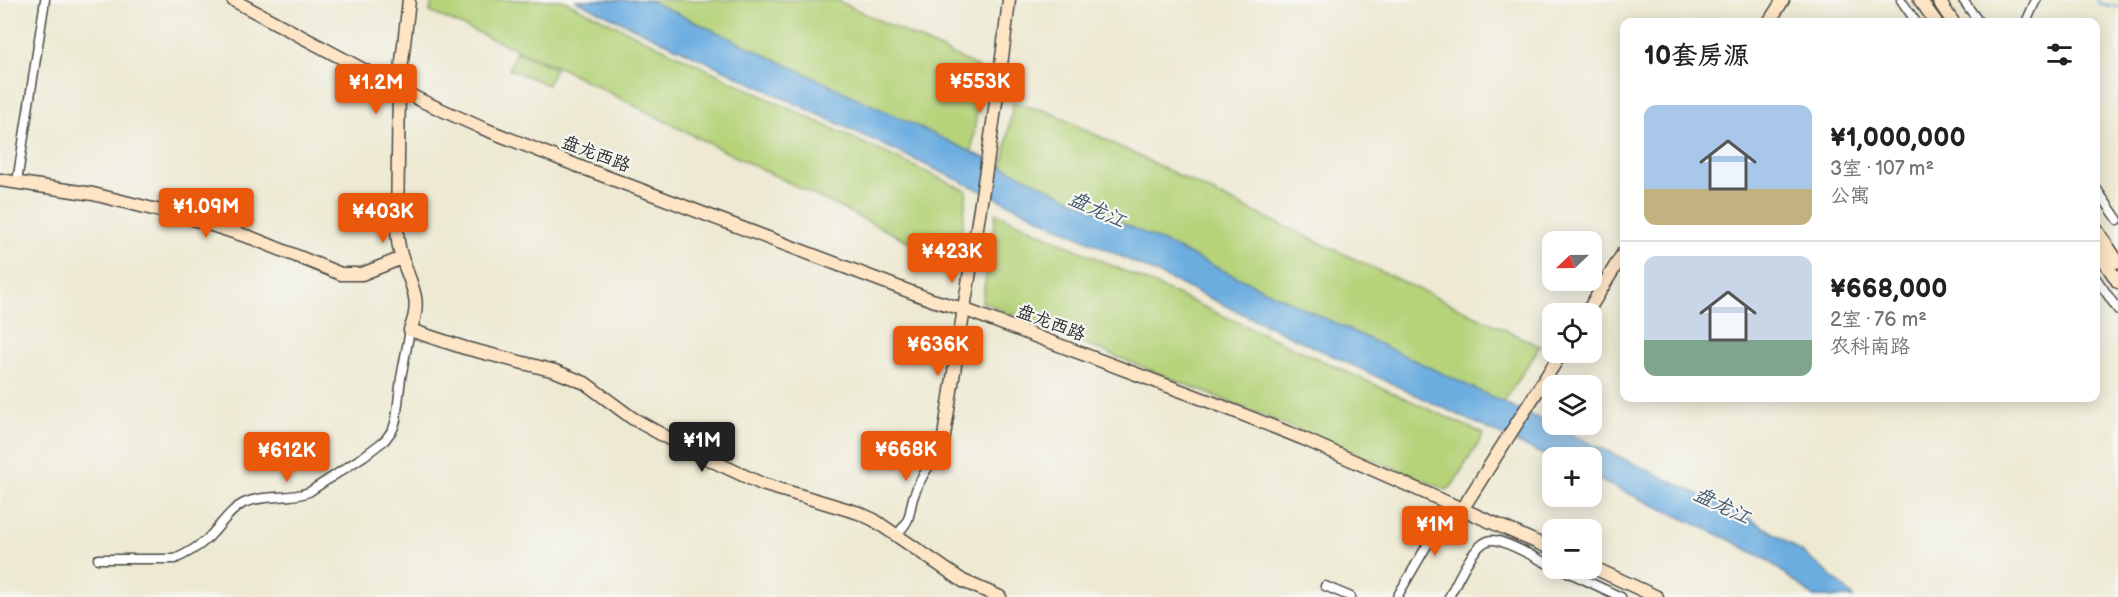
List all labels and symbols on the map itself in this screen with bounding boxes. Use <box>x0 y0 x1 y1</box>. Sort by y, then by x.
pin: ¥553K <box>938 63 1022 114</box>
pin: ¥1.2M <box>334 64 418 115</box>
street label: 盘龙西路 <box>559 131 633 177</box>
water label: 盘龙江 <box>1065 186 1130 234</box>
pin: ¥1.09M <box>157 188 255 239</box>
pin: ¥403K <box>341 193 425 244</box>
north arrow <box>1542 231 1602 291</box>
pin: ¥423K <box>910 233 994 284</box>
street label: 盘龙西路 <box>1014 300 1088 346</box>
pin: ¥636K <box>896 326 980 377</box>
pin: ¥1M <box>673 422 731 473</box>
pin: ¥668K <box>864 431 948 482</box>
pin: ¥612K <box>245 432 329 483</box>
water label: 盘龙江 <box>1690 482 1755 530</box>
pin: ¥1M <box>1406 506 1464 557</box>

